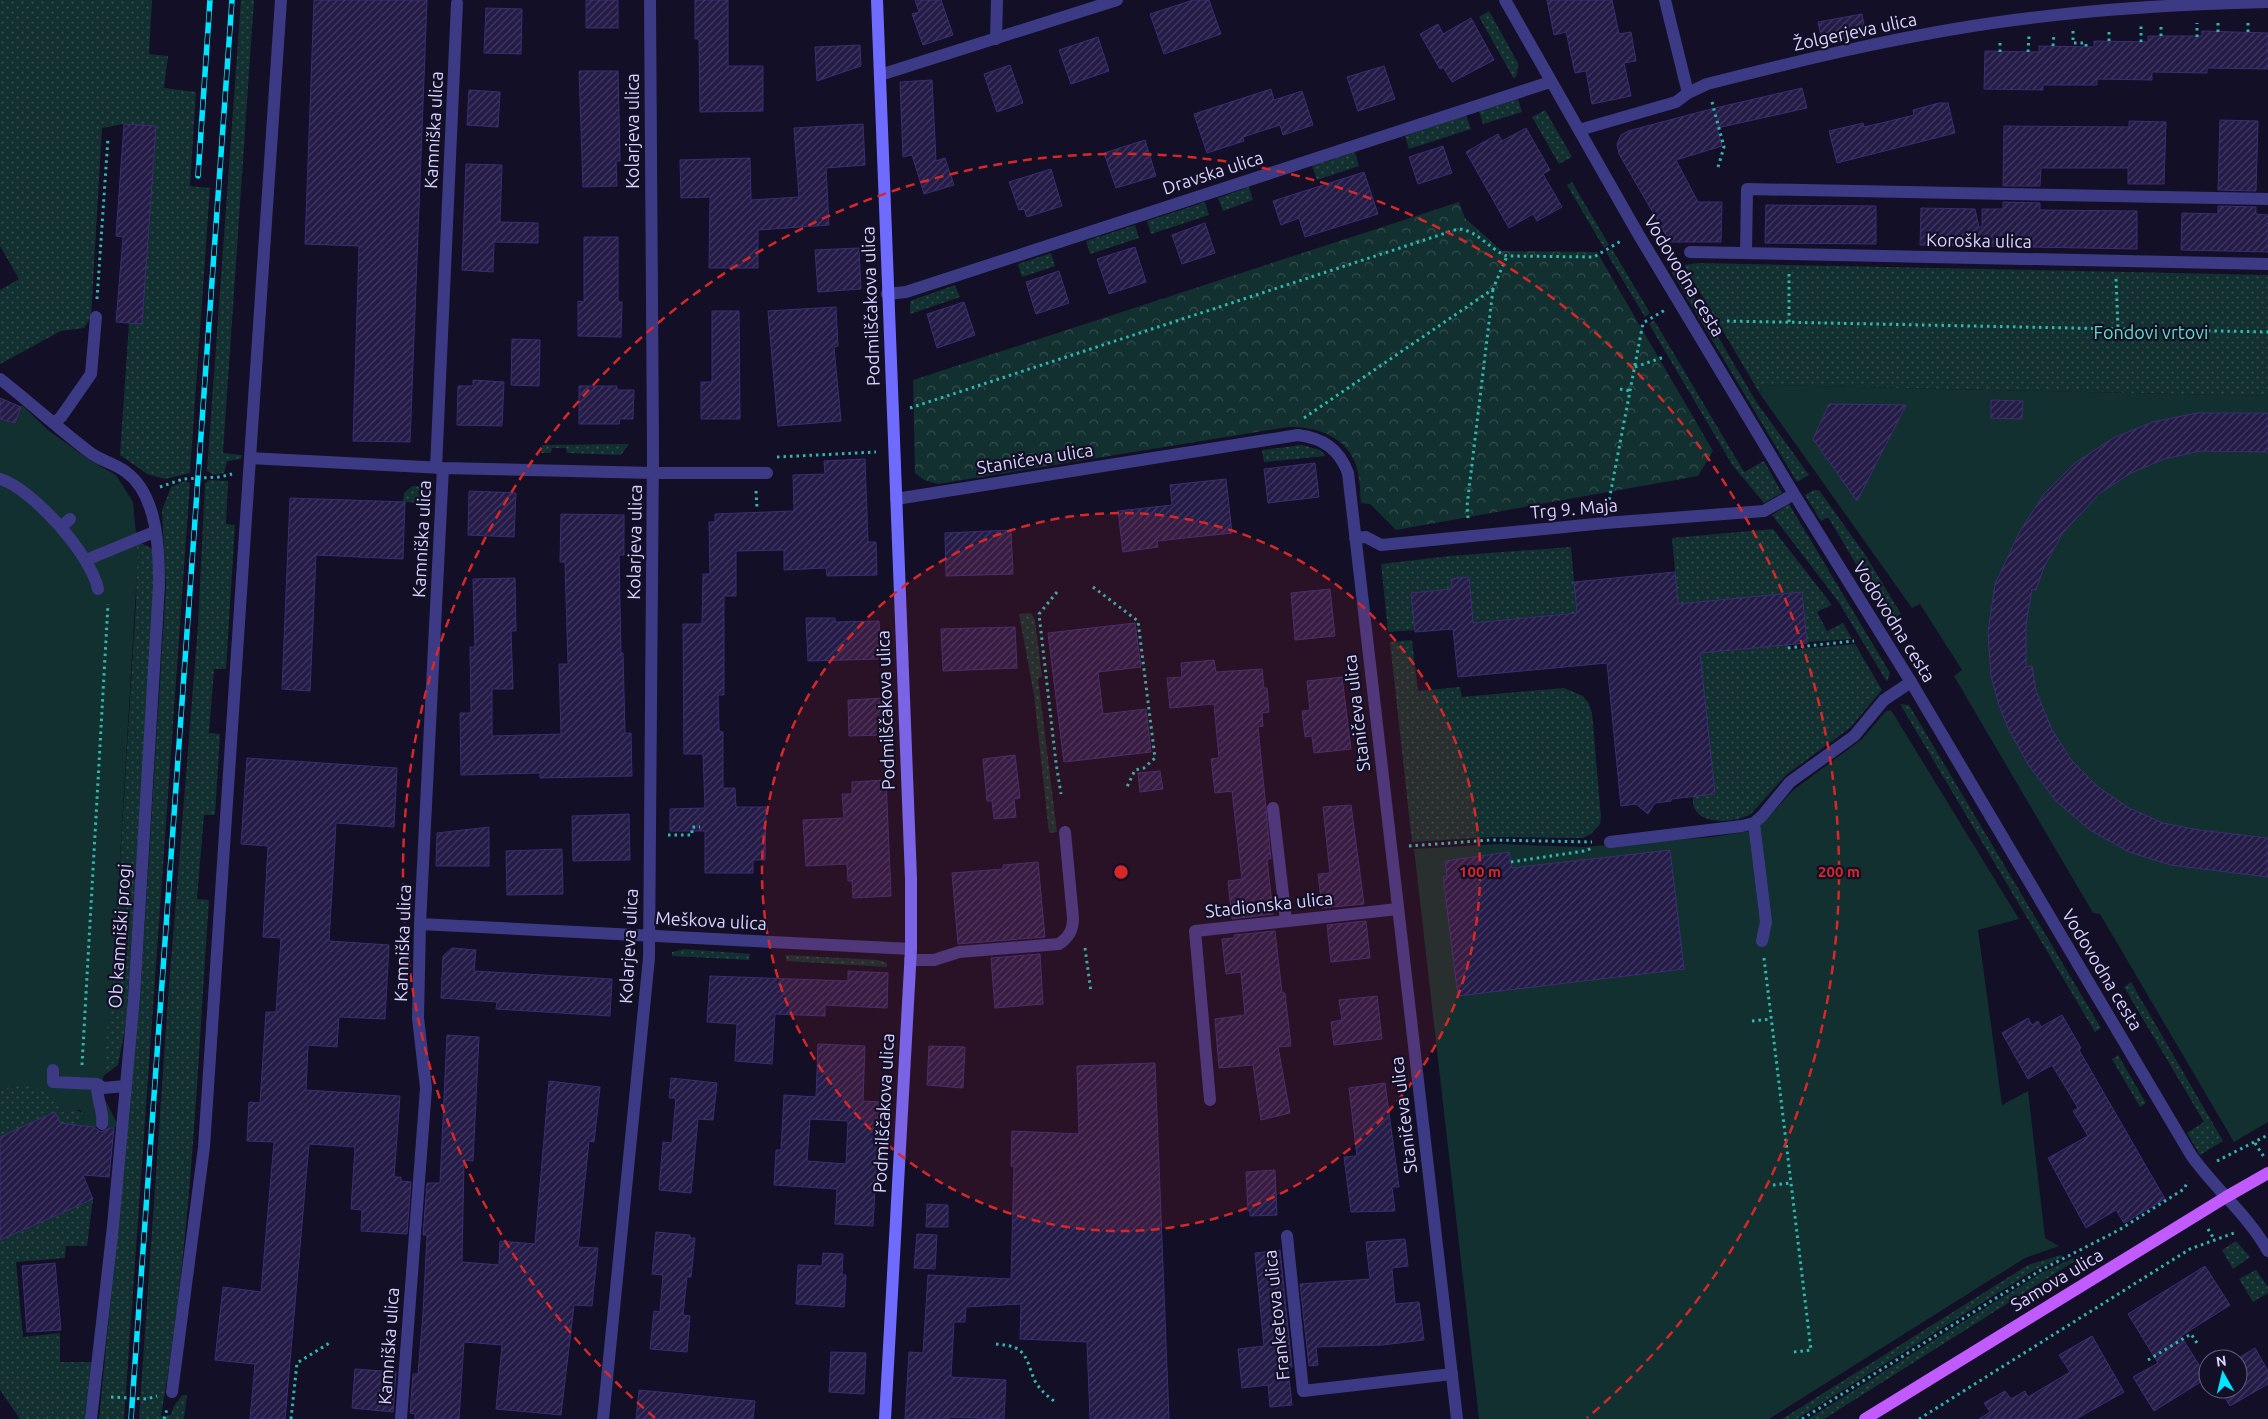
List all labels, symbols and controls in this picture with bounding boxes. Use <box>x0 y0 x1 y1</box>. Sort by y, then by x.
street label: Žolgerjeva ulica <box>1791 7 1918 54</box>
street label: Kamniška ulica <box>420 71 446 189</box>
street label: Kolarjeva ulica <box>622 73 642 189</box>
street label: Dravska ulica <box>1160 146 1266 198</box>
street label: Vodovodna cesta <box>1641 211 1729 340</box>
street label: Podmilščakova ulica <box>857 226 883 386</box>
street label: Koroška ulica <box>1926 229 2032 251</box>
park label: Fondovi vrtovi <box>2094 322 2208 342</box>
street label: Staničeva ulica <box>975 439 1095 477</box>
street label: Kamniška ulica <box>408 480 434 598</box>
street label: Kolarjeva ulica <box>623 484 645 600</box>
street label: Trg 9. Maja <box>1529 494 1619 522</box>
street label: Vodovodna cesta <box>1850 558 1940 685</box>
street label: Podmilščakova ulica <box>872 630 898 790</box>
street label: Staničeva ulica <box>1339 653 1373 773</box>
street label: Ob kamniški progi <box>104 863 134 1009</box>
centre of rings <box>1112 863 1130 881</box>
text: 100 m <box>1459 863 1501 880</box>
text: 200 m <box>1818 863 1860 880</box>
street label: Kamniška ulica <box>390 884 414 1002</box>
street label: Stadionska ulica <box>1204 887 1334 921</box>
street label: Kolarjeva ulica <box>615 888 641 1004</box>
street label: Vodovodna cesta <box>2059 905 2147 1034</box>
street label: Meškova ulica <box>655 907 767 933</box>
street label: Podmilščakova ulica <box>869 1033 897 1193</box>
street label: Staničeva ulica <box>1386 1055 1420 1175</box>
street label: Samova ulica <box>2007 1244 2106 1314</box>
street label: Franketova ulica <box>1259 1249 1293 1381</box>
street label: Kamniška ulica <box>374 1287 402 1405</box>
north arrow <box>2198 1349 2248 1399</box>
text: N <box>2215 1352 2227 1370</box>

